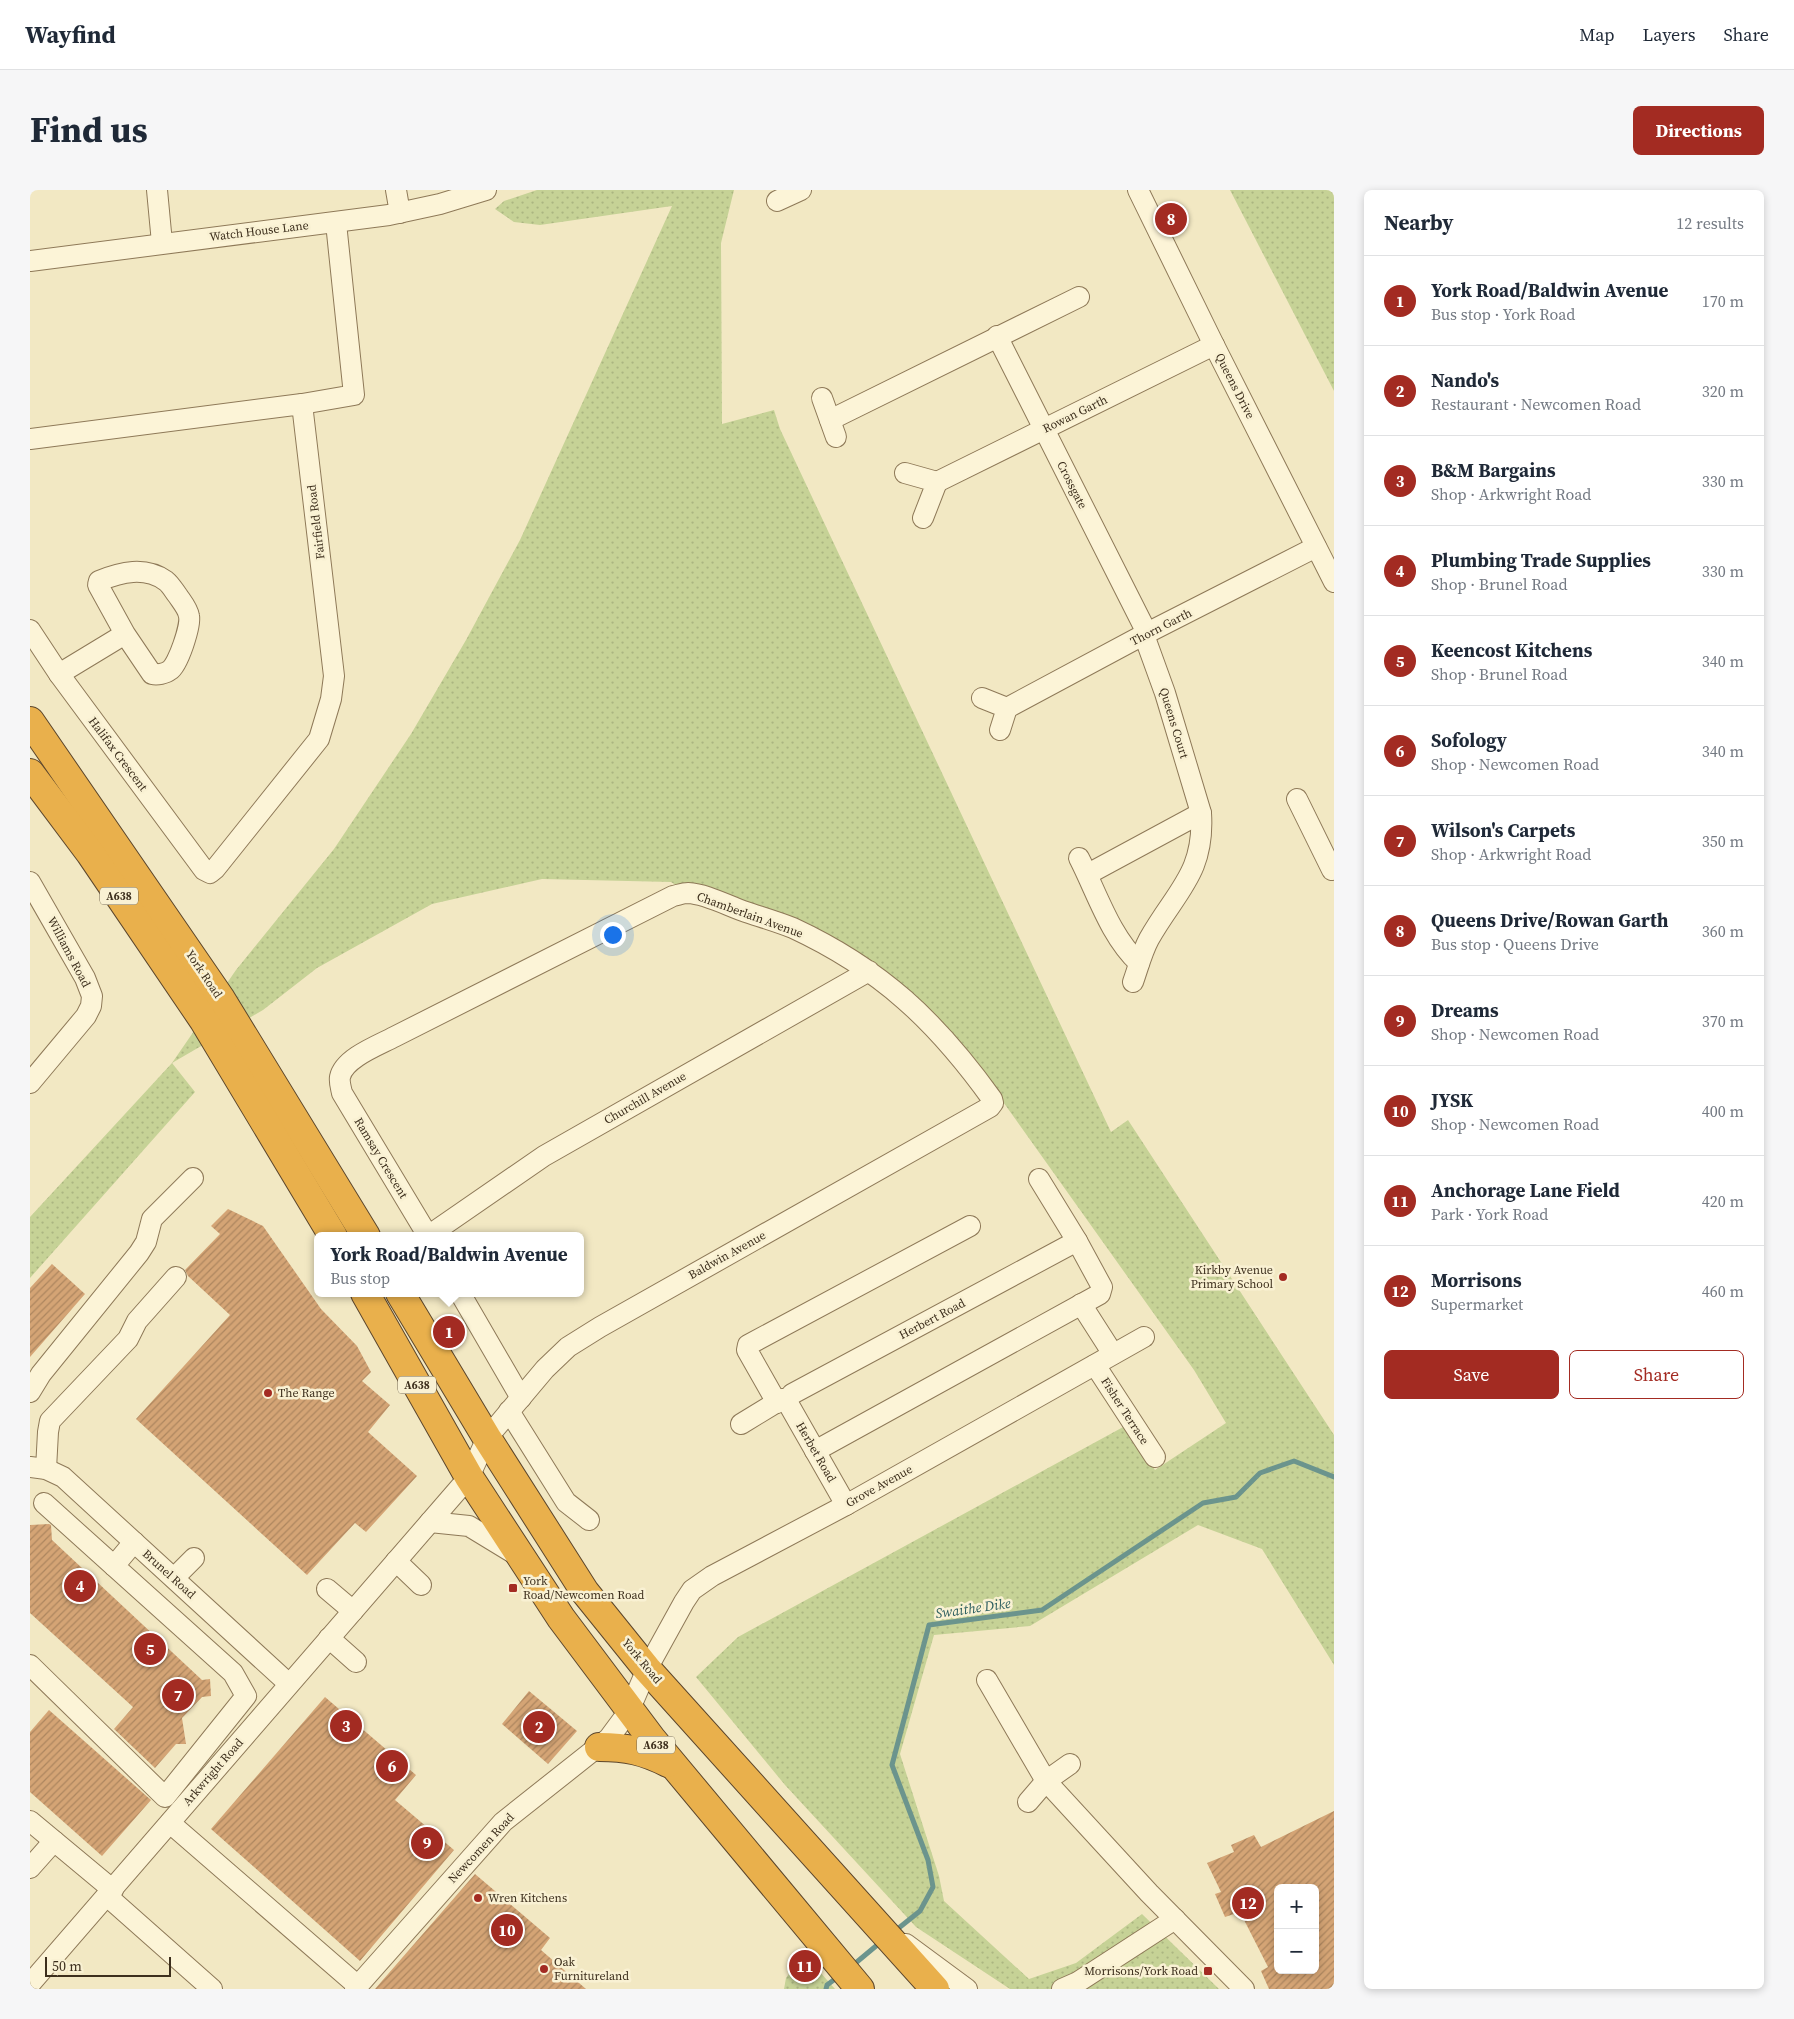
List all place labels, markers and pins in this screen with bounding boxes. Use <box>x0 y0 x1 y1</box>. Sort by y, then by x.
pin: 8 <box>1155 200 1187 238</box>
place label: Kirkby Avenue Primary School <box>1191 1262 1273 1292</box>
marker: Kirkby Avenue Primary School <box>1277 1271 1289 1283</box>
pin: 1 <box>433 1313 465 1351</box>
place label: The Range <box>278 1385 335 1401</box>
marker: The Range <box>262 1387 274 1399</box>
pin: 4 <box>64 1567 96 1605</box>
place label: York Road/Newcomen Road <box>523 1573 645 1603</box>
marker: York Road/Newcomen Road <box>507 1582 519 1594</box>
pin: 5 <box>134 1630 166 1668</box>
pin: 7 <box>162 1676 194 1714</box>
pin: 3 <box>330 1707 362 1745</box>
pin: 2 <box>523 1708 555 1746</box>
pin: 6 <box>376 1747 408 1785</box>
pin: 9 <box>411 1824 443 1862</box>
pin: 12 <box>1232 1884 1264 1922</box>
place label: Wren Kitchens <box>488 1890 567 1906</box>
marker: Wren Kitchens <box>472 1892 484 1904</box>
pin: 10 <box>491 1911 523 1949</box>
pin: 11 <box>789 1947 821 1985</box>
place label: Oak Furnitureland <box>554 1954 629 1984</box>
marker: Oak Furnitureland <box>538 1963 550 1975</box>
place label: Morrisons/York Road <box>1084 1963 1198 1979</box>
marker: Morrisons/York Road <box>1202 1965 1214 1977</box>

